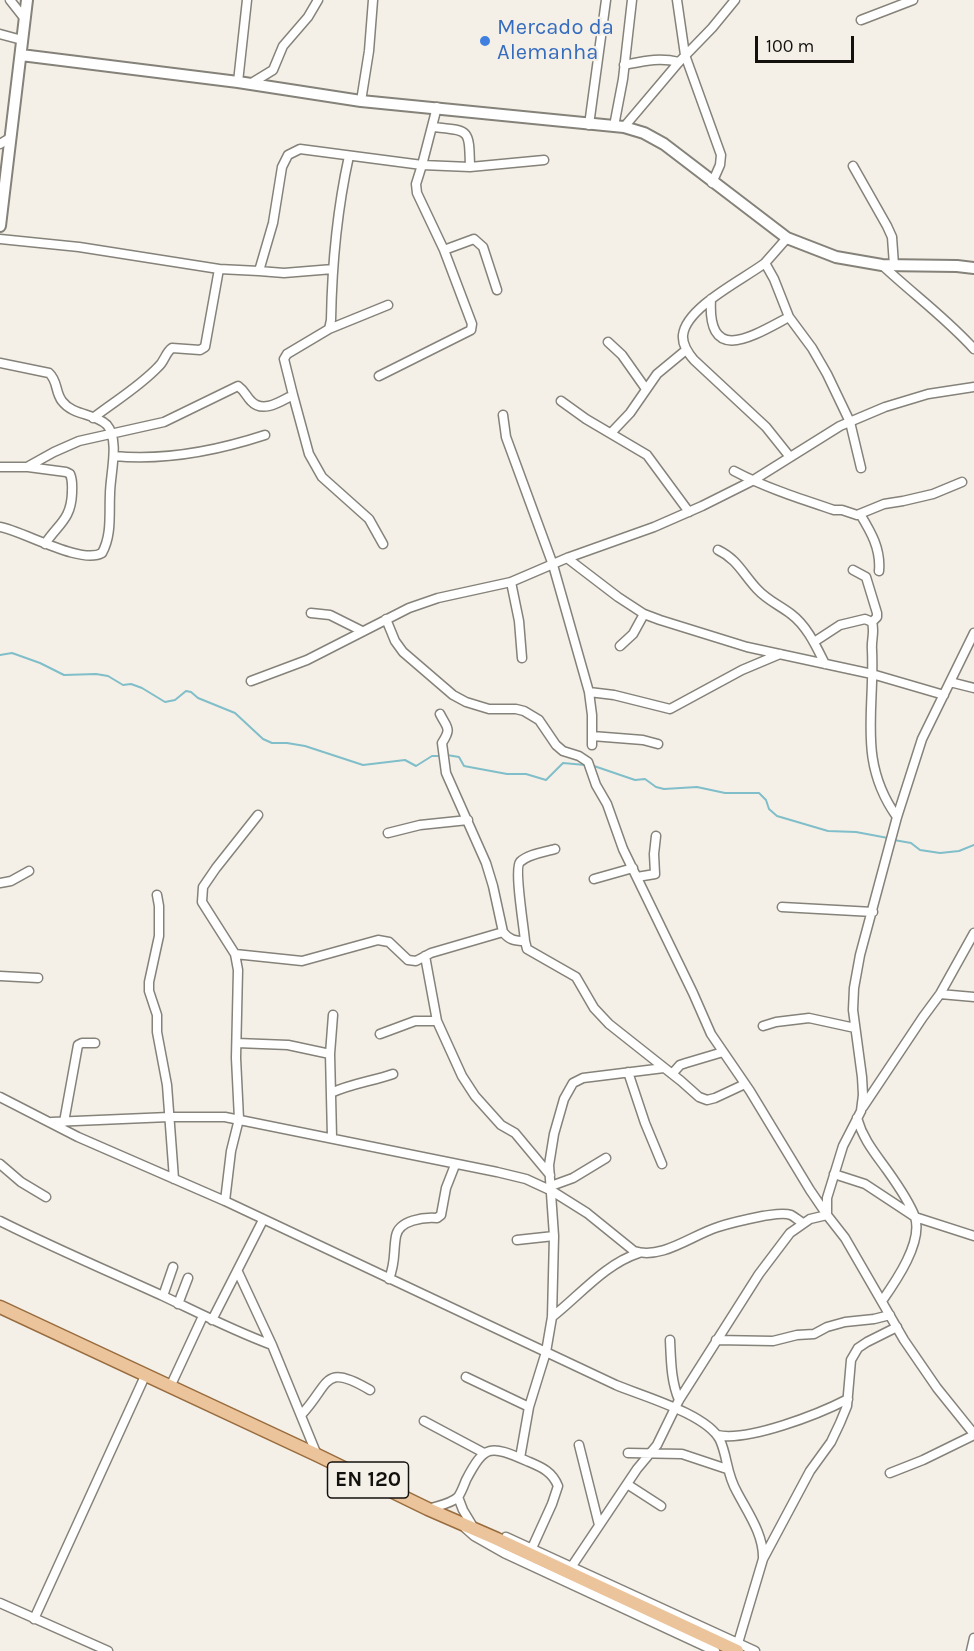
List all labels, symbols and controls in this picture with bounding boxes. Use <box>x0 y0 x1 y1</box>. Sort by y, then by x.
place label: Mercado da Alemanha <box>497 15 614 66</box>
scale bar <box>758 24 857 62</box>
marker: Mercado da Alemanha <box>478 34 492 48</box>
text: 100 m <box>766 35 814 57</box>
road number: EN 120 <box>328 1462 409 1498</box>

